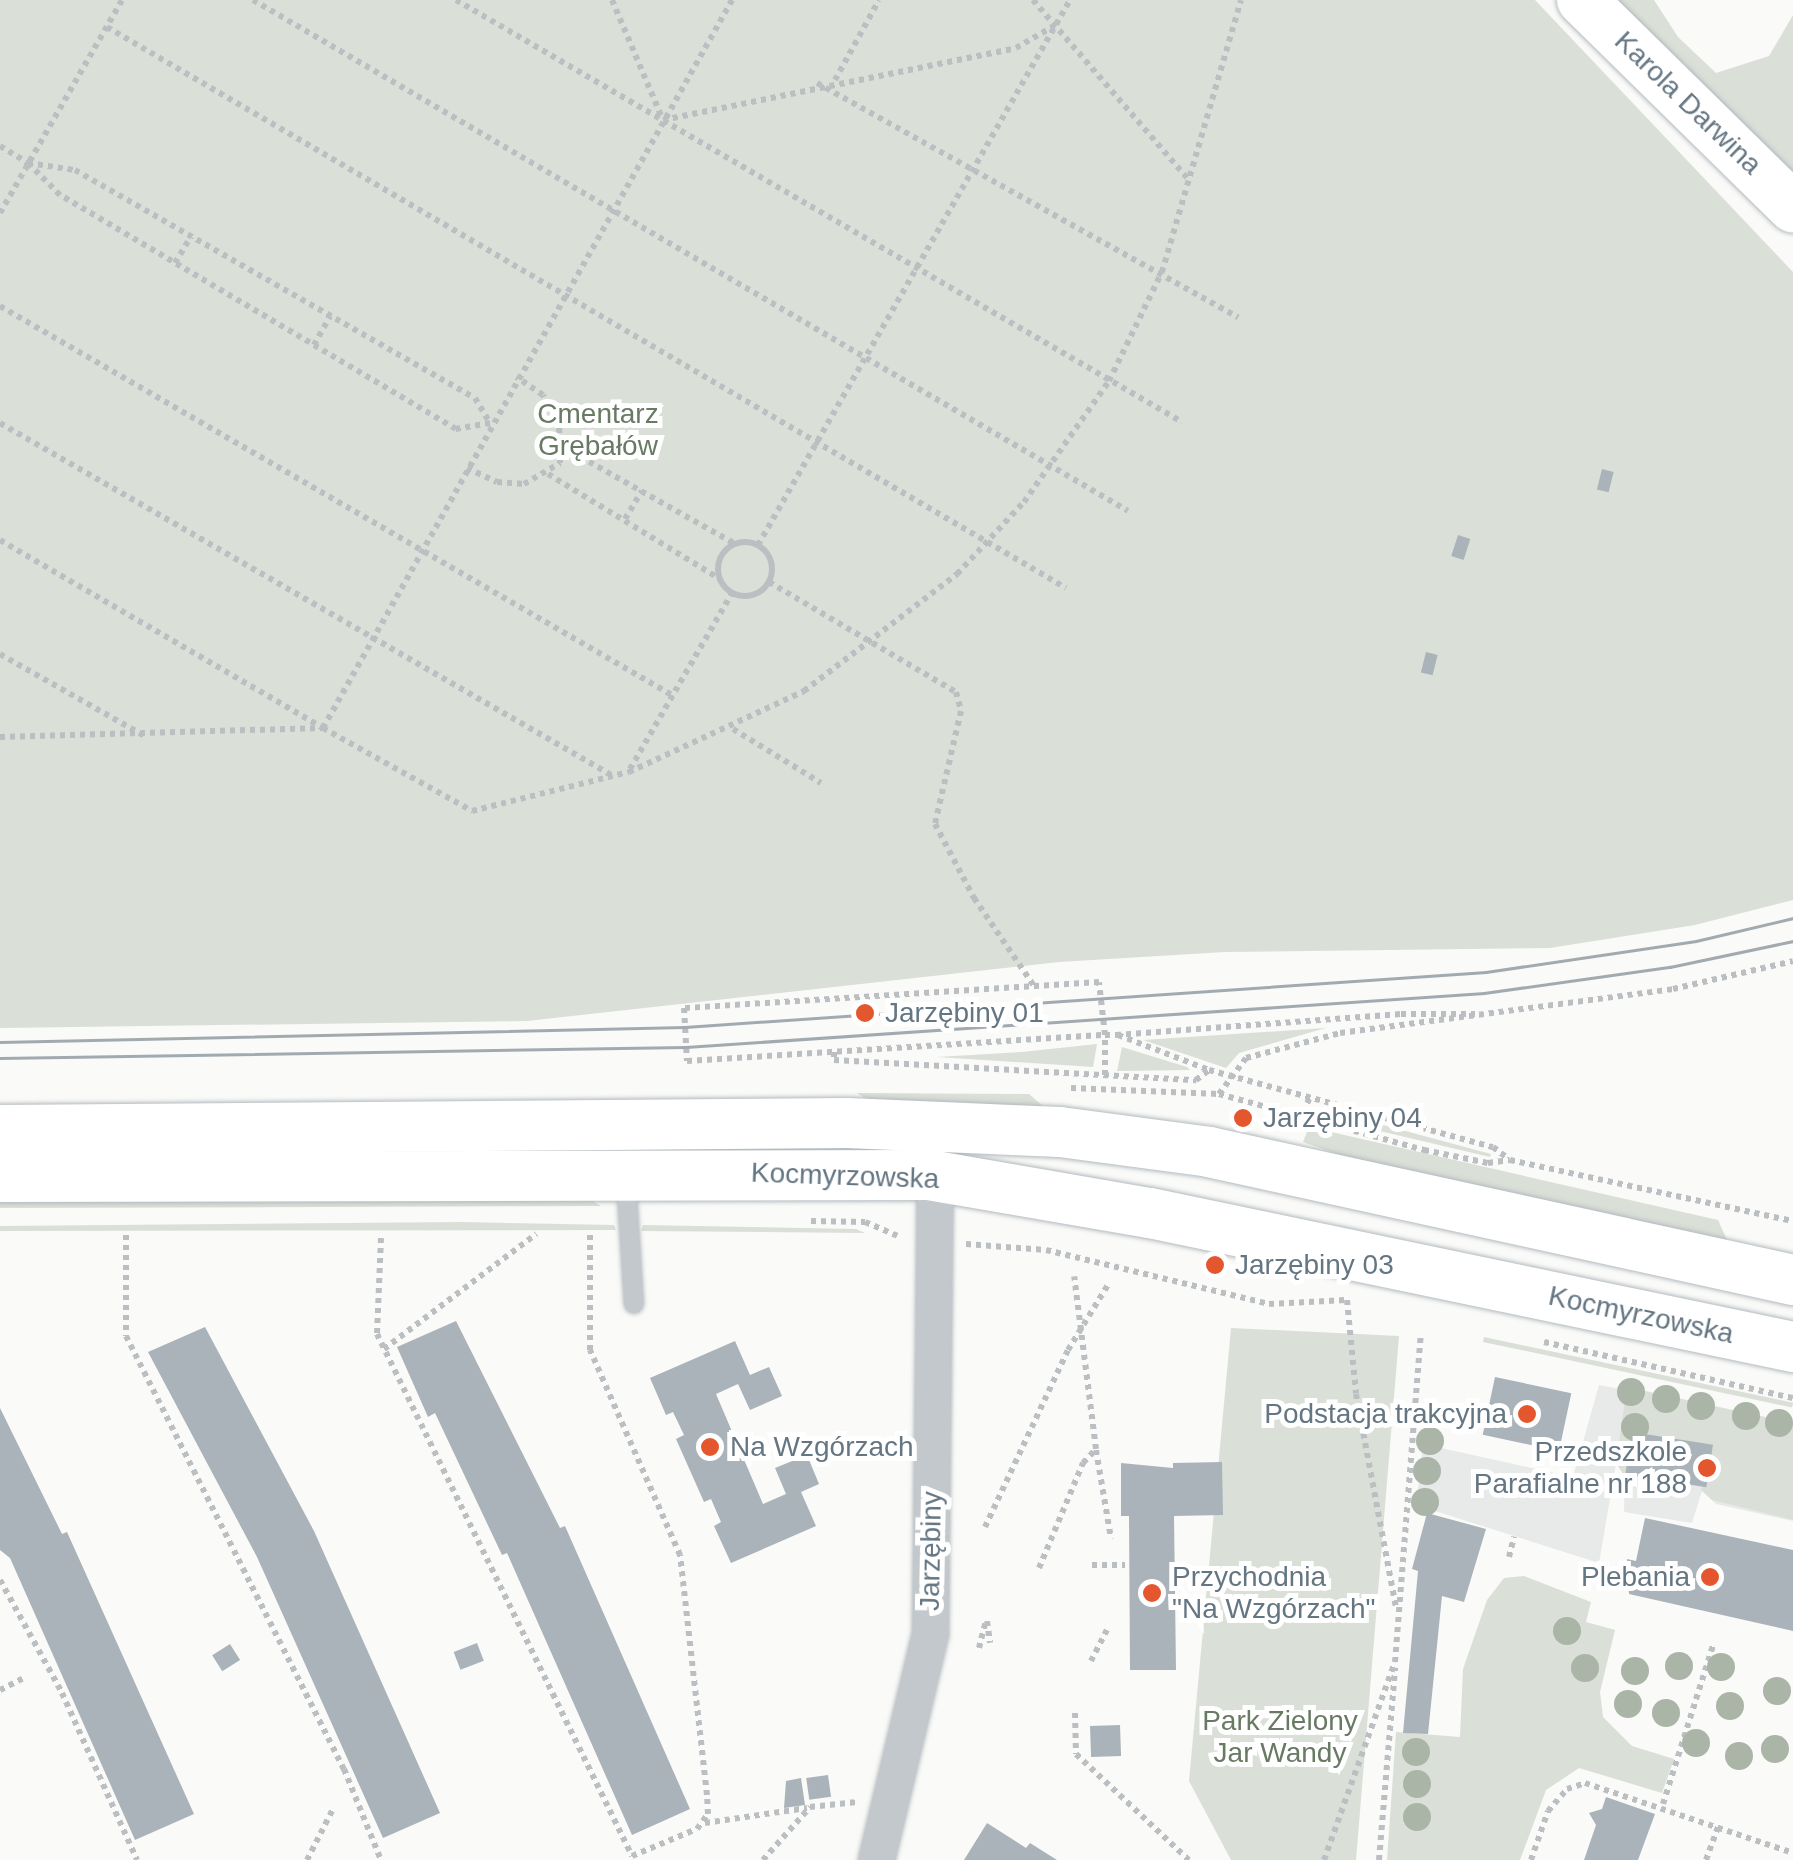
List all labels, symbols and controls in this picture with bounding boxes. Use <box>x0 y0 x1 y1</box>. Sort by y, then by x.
street label: Karola Darwina <box>1607 24 1769 182</box>
park label: Cmentarz Grębałów <box>537 397 659 463</box>
place label: Jarzębiny 01 <box>885 996 1044 1030</box>
marker: Jarzębiny 01 <box>854 1002 876 1024</box>
place label: Jarzębiny 04 <box>1263 1101 1422 1135</box>
marker: Jarzębiny 04 <box>1232 1107 1254 1129</box>
street label: Kocmyrzowska <box>750 1156 940 1196</box>
place label: Jarzębiny 03 <box>1235 1248 1394 1282</box>
marker: Jarzębiny 03 <box>1204 1254 1226 1276</box>
street label: Kocmyrzowska <box>1545 1279 1737 1351</box>
place label: Podstacja trakcyjna <box>1264 1397 1507 1431</box>
marker: Podstacja trakcyjna <box>1516 1403 1538 1425</box>
place label: Na Wzgórzach <box>730 1430 914 1464</box>
place label: Przedszkole Parafialne nr 188 <box>1474 1435 1687 1501</box>
marker: Na Wzgórzach <box>699 1436 721 1458</box>
marker: Przedszkole Parafialne nr 188 <box>1696 1457 1718 1479</box>
street label: Jarzębiny <box>913 1491 949 1611</box>
place label: Przychodnia "Na Wzgórzach" <box>1172 1560 1375 1626</box>
place label: Plebania <box>1581 1560 1690 1594</box>
marker: Plebania <box>1699 1566 1721 1588</box>
marker: Przychodnia "Na Wzgórzach" <box>1141 1582 1163 1604</box>
park label: Park Zielony Jar Wandy <box>1202 1704 1358 1770</box>

